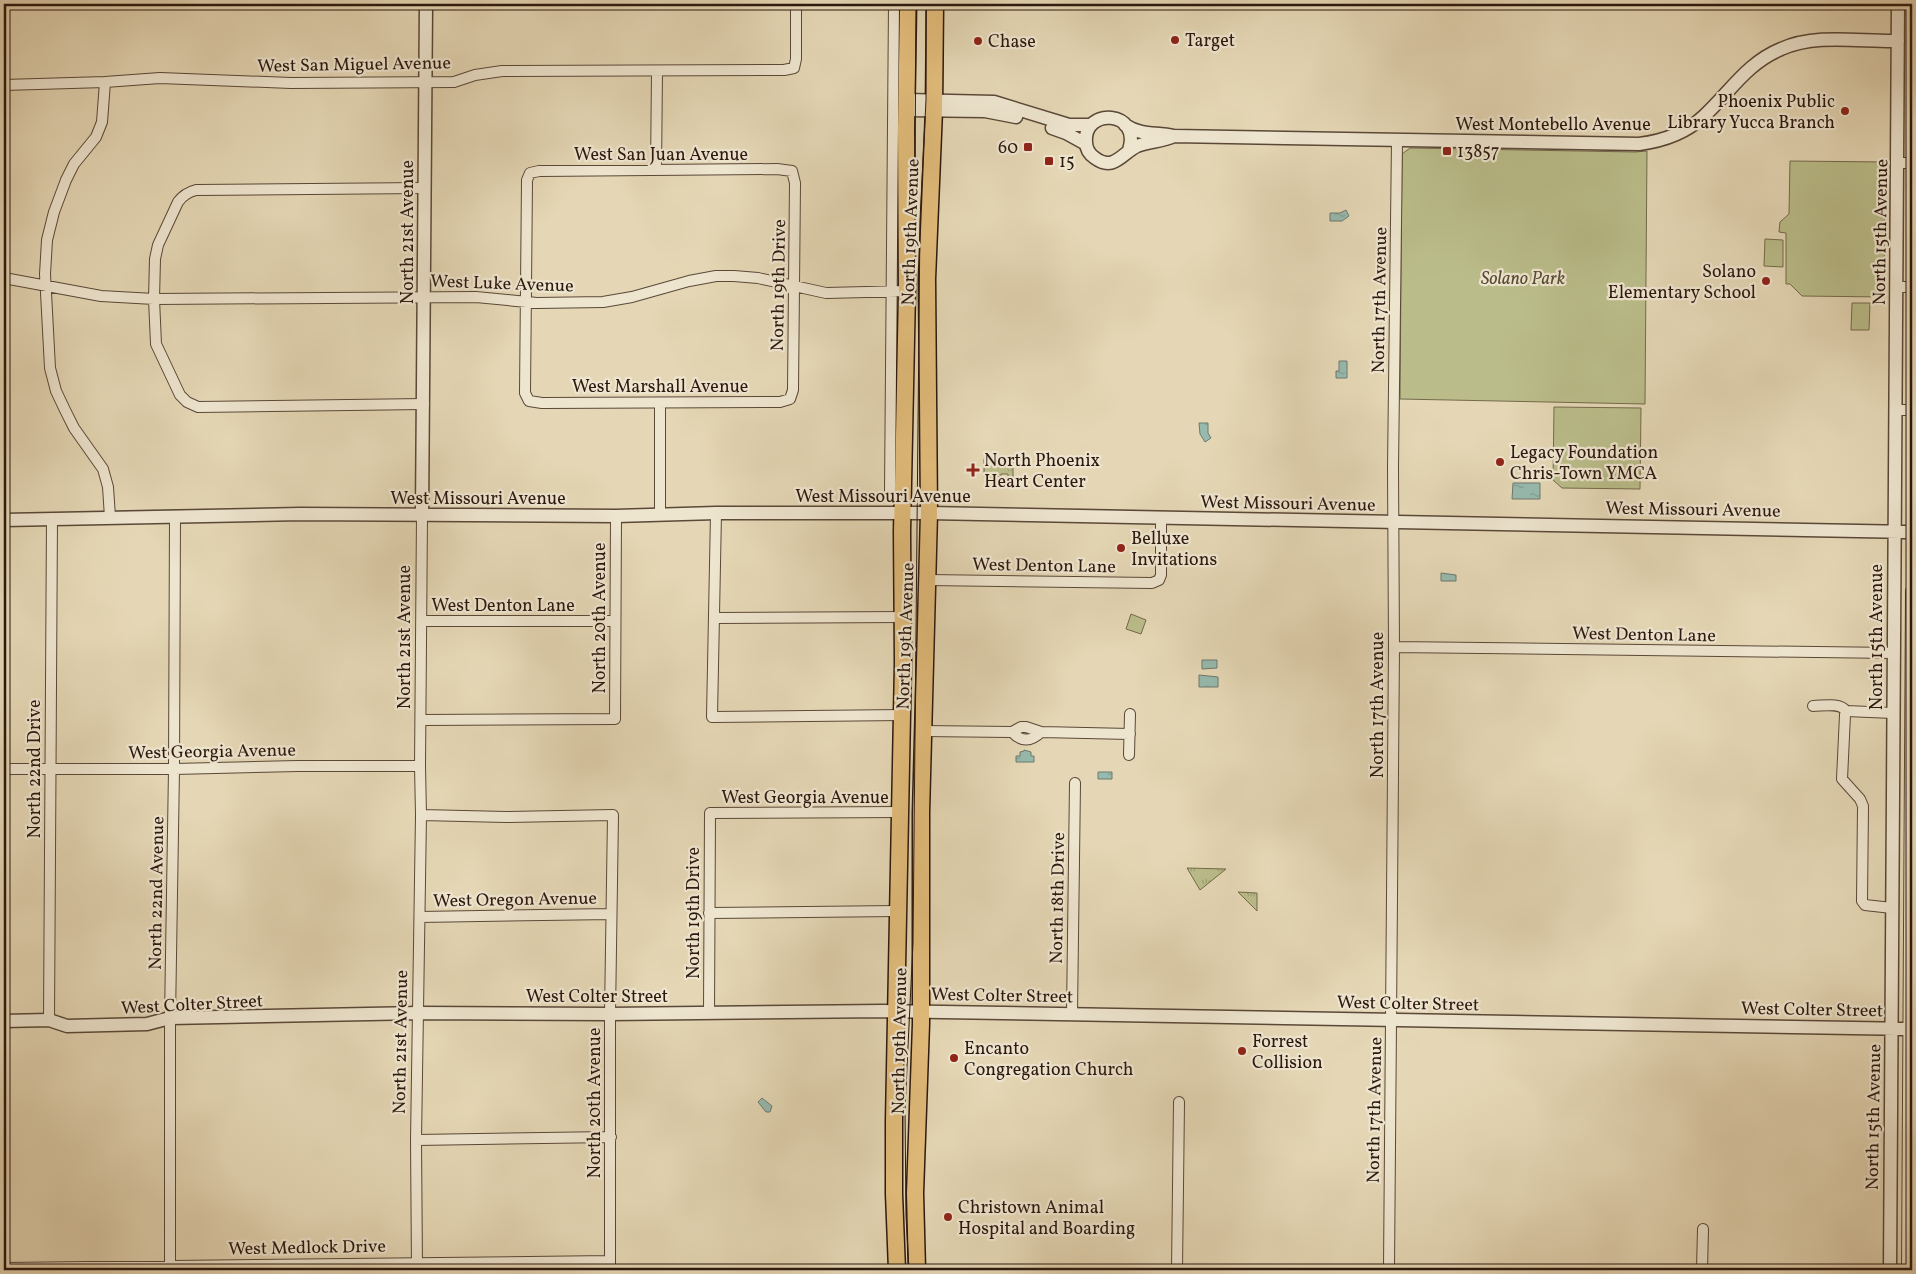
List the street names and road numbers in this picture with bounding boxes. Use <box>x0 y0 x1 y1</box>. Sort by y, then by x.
street label: West San Miguel Avenue <box>257 51 451 80</box>
street label: West Montebello Avenue <box>1455 113 1651 138</box>
street label: West San Juan Avenue <box>574 143 748 168</box>
street label: North 19th Avenue <box>896 158 927 306</box>
street label: North 15th Avenue <box>1868 159 1895 305</box>
street label: North 21st Avenue <box>396 160 421 304</box>
street label: North 19th Drive <box>766 219 793 351</box>
street label: North 17th Avenue <box>1367 227 1394 373</box>
street label: West Luke Avenue <box>430 270 574 299</box>
street label: West Marshall Avenue <box>572 375 748 400</box>
street label: West Missouri Avenue <box>795 485 971 510</box>
street label: West Missouri Avenue <box>390 487 566 512</box>
street label: West Missouri Avenue <box>1200 490 1376 519</box>
street label: West Missouri Avenue <box>1605 496 1781 525</box>
street label: North 20th Avenue <box>588 543 613 693</box>
street label: West Denton Lane <box>972 553 1116 580</box>
street label: North 19th Avenue <box>891 562 922 710</box>
street label: North 15th Avenue <box>1865 564 1890 710</box>
street label: North 21st Avenue <box>393 565 418 709</box>
street label: West Denton Lane <box>431 594 575 619</box>
street label: West Denton Lane <box>1572 622 1716 649</box>
street label: North 17th Avenue <box>1366 632 1391 778</box>
street label: North 22nd Drive <box>23 700 48 838</box>
street label: West Georgia Avenue <box>128 739 296 766</box>
street label: West Georgia Avenue <box>721 786 889 811</box>
street label: North 22nd Avenue <box>144 816 171 970</box>
street label: North 18th Drive <box>1045 832 1072 964</box>
street label: North 19th Drive <box>682 847 707 979</box>
street label: West Oregon Avenue <box>433 887 597 914</box>
street label: North 19th Avenue <box>887 967 914 1115</box>
street label: North 21st Avenue <box>388 970 415 1114</box>
street label: West Colter Street <box>931 983 1073 1010</box>
street label: West Colter Street <box>526 985 668 1010</box>
street label: West Colter Street <box>120 989 264 1022</box>
street label: West Colter Street <box>1337 991 1479 1018</box>
street label: West Colter Street <box>1741 997 1883 1024</box>
street label: North 20th Avenue <box>583 1028 608 1178</box>
street label: North 17th Avenue <box>1362 1037 1389 1183</box>
street label: North 15th Avenue <box>1861 1044 1888 1190</box>
street label: West Medlock Drive <box>228 1235 386 1262</box>

